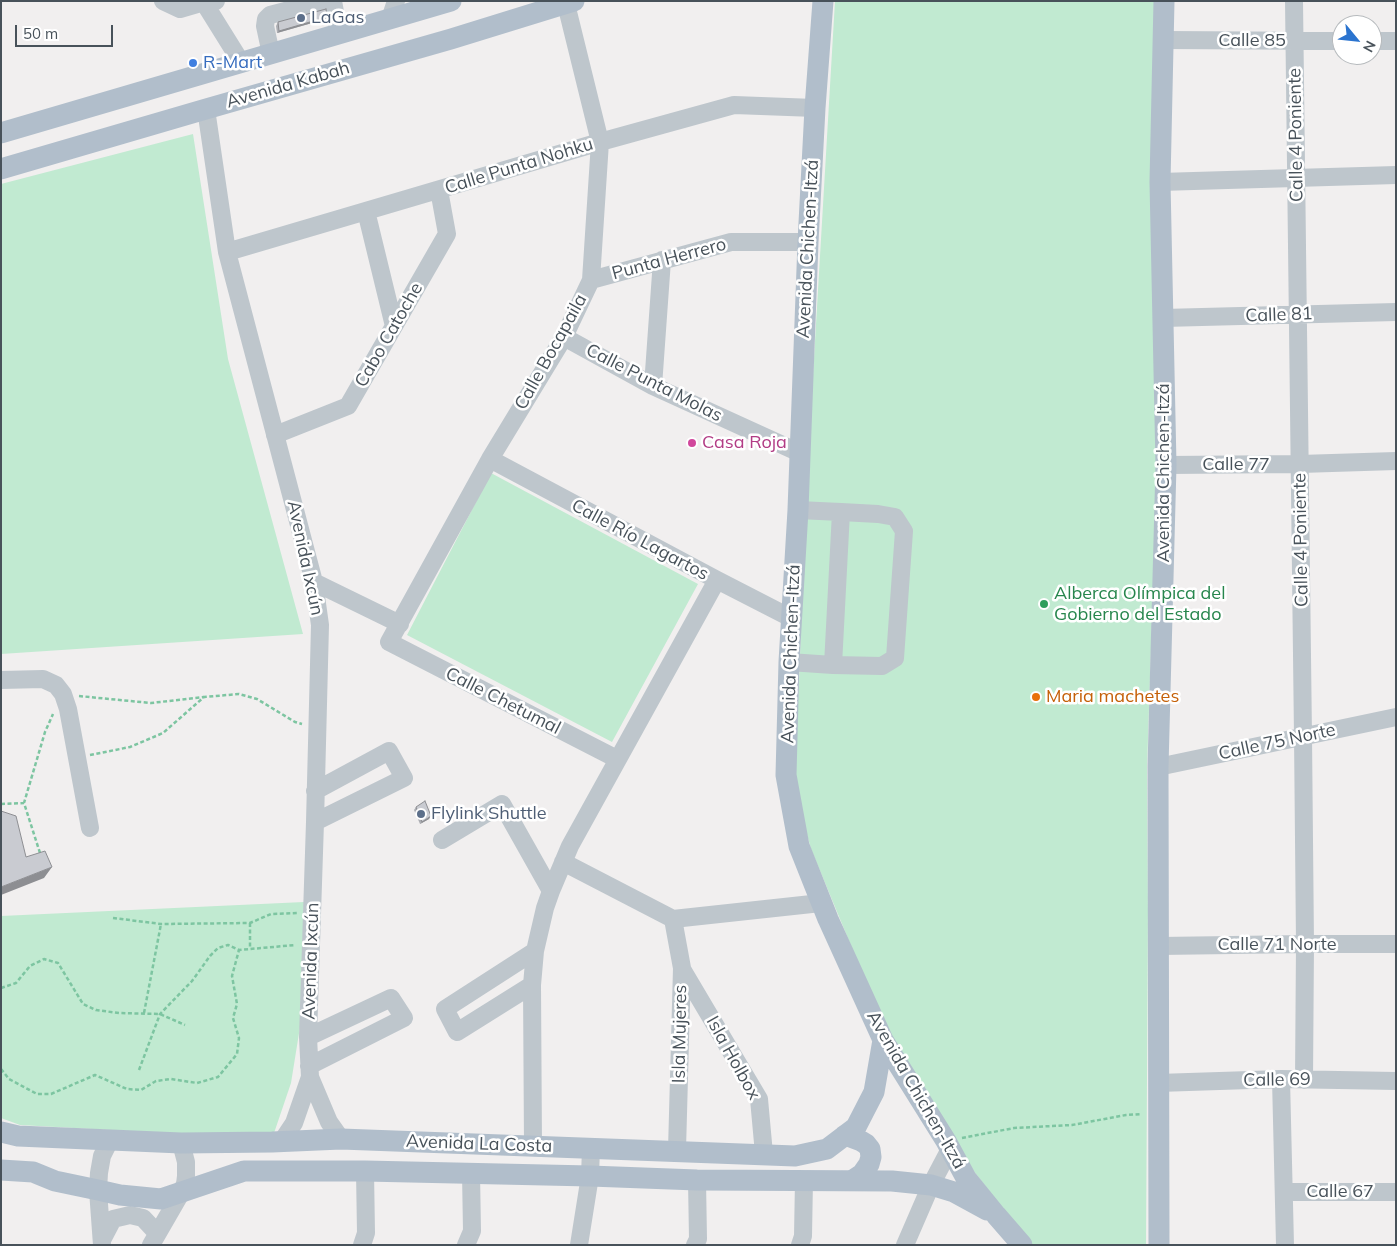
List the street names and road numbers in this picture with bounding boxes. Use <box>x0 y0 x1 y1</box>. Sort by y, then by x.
street label: Calle 85 <box>1218 30 1286 52</box>
street label: Avenida Kabah <box>224 57 352 113</box>
street label: Calle 4 Poniente <box>1284 68 1308 202</box>
street label: Calle Punta Nohku <box>442 133 596 199</box>
street label: Avenida Chichen-Itzá <box>793 159 823 339</box>
street label: Punta Herrero <box>610 233 728 285</box>
street label: Cabo Catoche <box>350 279 428 391</box>
street label: Calle Bocapaila <box>510 290 592 414</box>
street label: Calle 81 <box>1245 303 1313 327</box>
street label: Calle Punta Molas <box>582 339 726 427</box>
street label: Avenida Chichen-Itzá <box>1153 384 1175 562</box>
street label: Calle 77 <box>1202 454 1270 476</box>
street label: Calle 4 Poniente <box>1289 473 1313 607</box>
street label: Calle Río Lagartos <box>568 495 712 585</box>
street label: Avenida Ixcún <box>282 499 328 617</box>
street label: Avenida Chichen-Itzá <box>777 564 805 744</box>
street label: Calle Chetumal <box>442 663 564 739</box>
street label: Calle 75 Norte <box>1217 719 1337 765</box>
street label: Avenida Ixcún <box>298 902 324 1020</box>
street label: Calle 71 Norte <box>1218 934 1336 956</box>
street label: Isla Mujeres <box>668 985 692 1083</box>
street label: Avenida Chichen-Itzá <box>862 1007 970 1173</box>
street label: Isla Holbox <box>701 1012 765 1104</box>
street label: Calle 69 <box>1243 1069 1311 1091</box>
street label: Avenida La Costa <box>406 1131 552 1157</box>
street label: Calle 67 <box>1306 1181 1374 1203</box>

